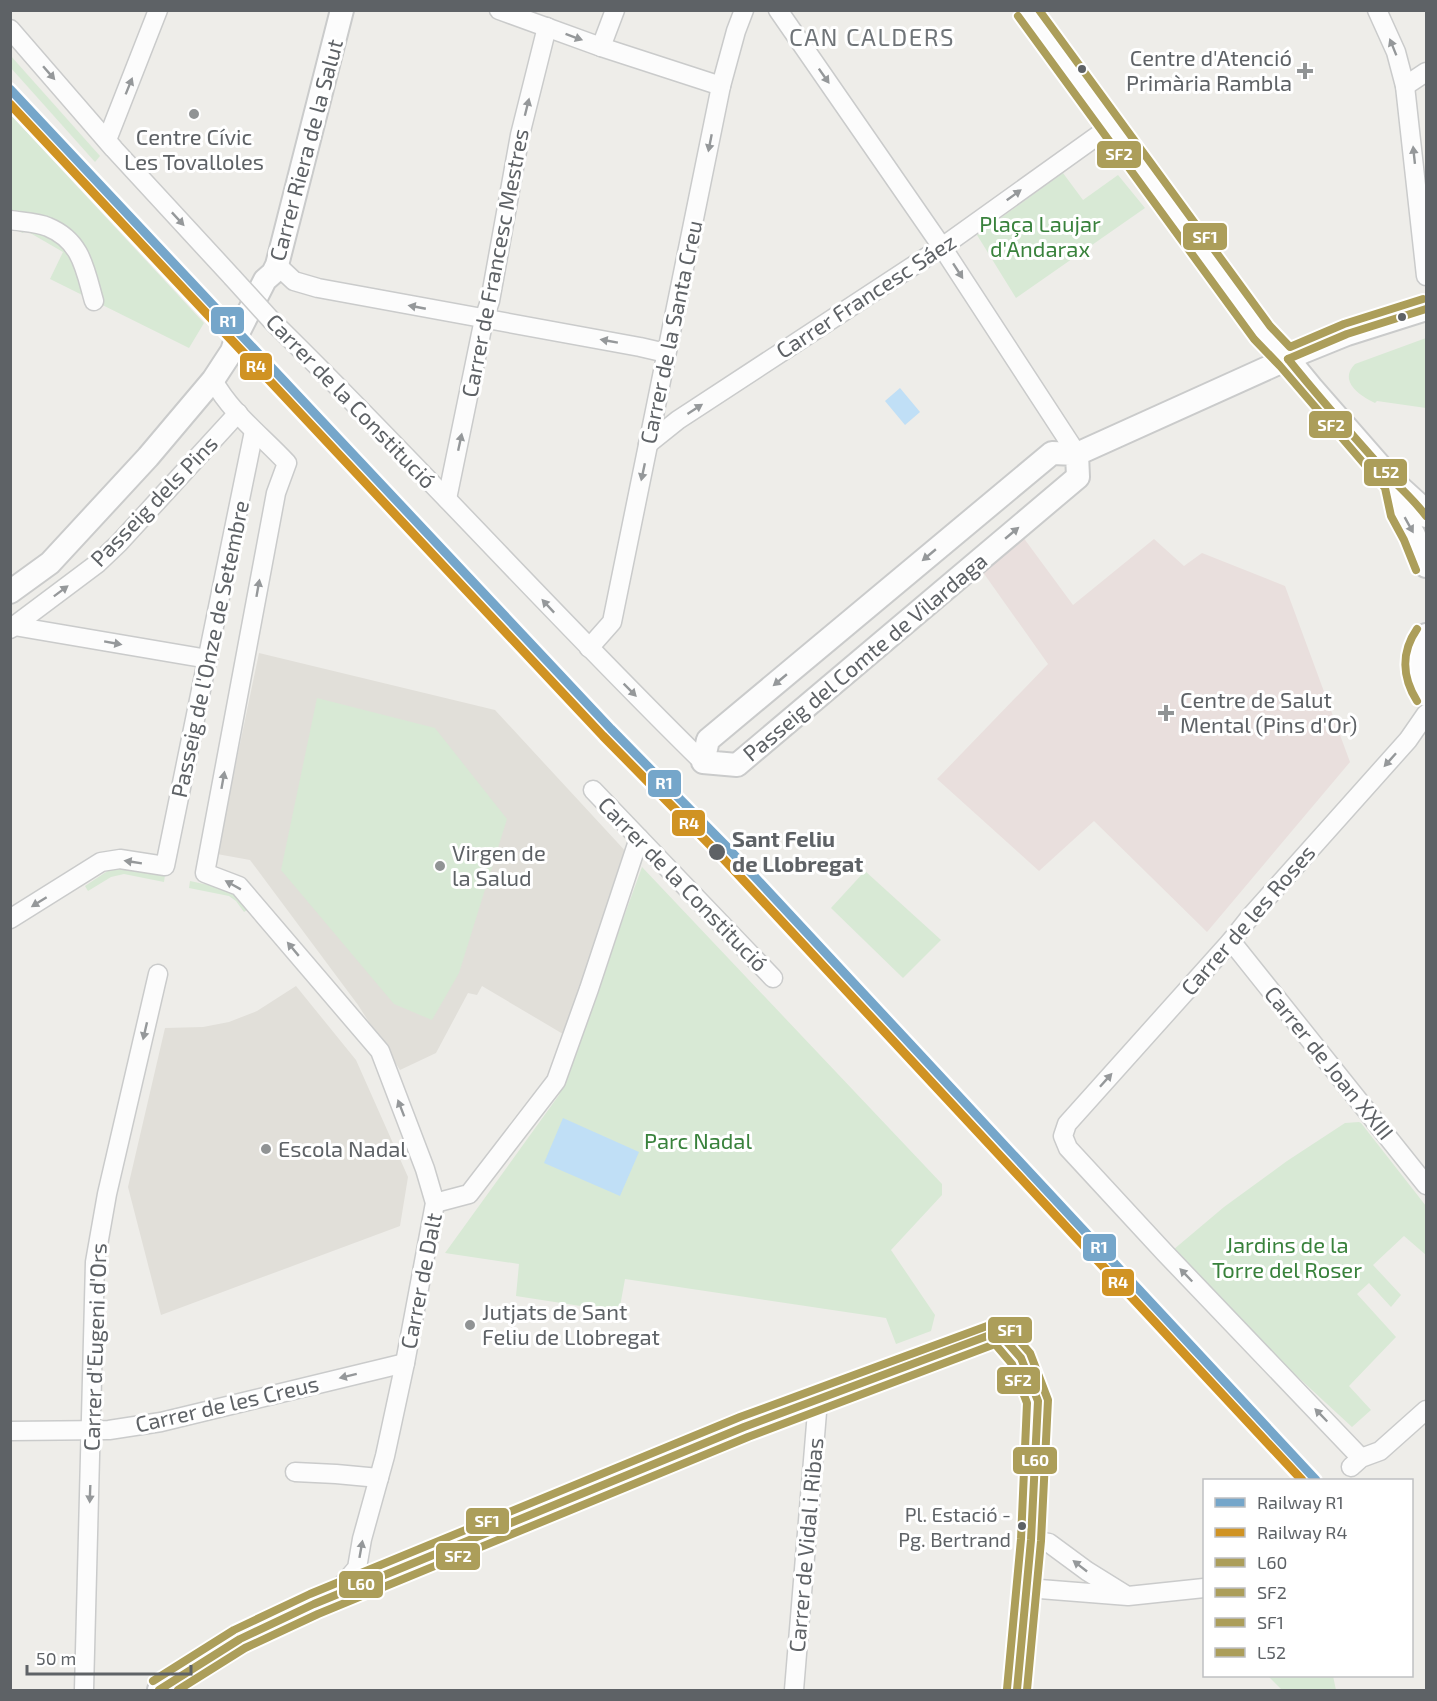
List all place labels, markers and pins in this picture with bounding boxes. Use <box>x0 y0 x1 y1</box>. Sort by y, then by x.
place label: Centre d'Atenció Primària Rambla <box>1126 44 1292 95</box>
marker: Centre d'Atenció Primària Rambla <box>1296 62 1314 80</box>
unlabelled marker <box>1076 63 1088 75</box>
marker: Centre Cívic Les Tovalloles <box>187 107 201 121</box>
place label: Centre Cívic Les Tovalloles <box>124 123 264 174</box>
unlabelled marker <box>1396 311 1408 323</box>
place label: Centre de Salut Mental (Pins d'Or) <box>1180 686 1357 737</box>
marker: Centre de Salut Mental (Pins d'Or) <box>1157 704 1175 722</box>
place label: Sant Feliu de Llobregat <box>732 825 863 876</box>
place label: Virgen de la Salud <box>452 839 546 890</box>
marker: Sant Feliu de Llobregat <box>707 842 727 862</box>
marker: Virgen de la Salud <box>433 859 447 873</box>
place label: Escola Nadal <box>278 1135 407 1161</box>
marker: Escola Nadal <box>259 1142 273 1156</box>
place label: Jutjats de Sant Feliu de Llobregat <box>482 1298 660 1349</box>
marker: Jutjats de Sant Feliu de Llobregat <box>463 1318 477 1332</box>
place label: Pl. Estació - Pg. Bertrand <box>898 1502 1011 1551</box>
marker: Pl. Estació - Pg. Bertrand <box>1016 1520 1028 1532</box>

